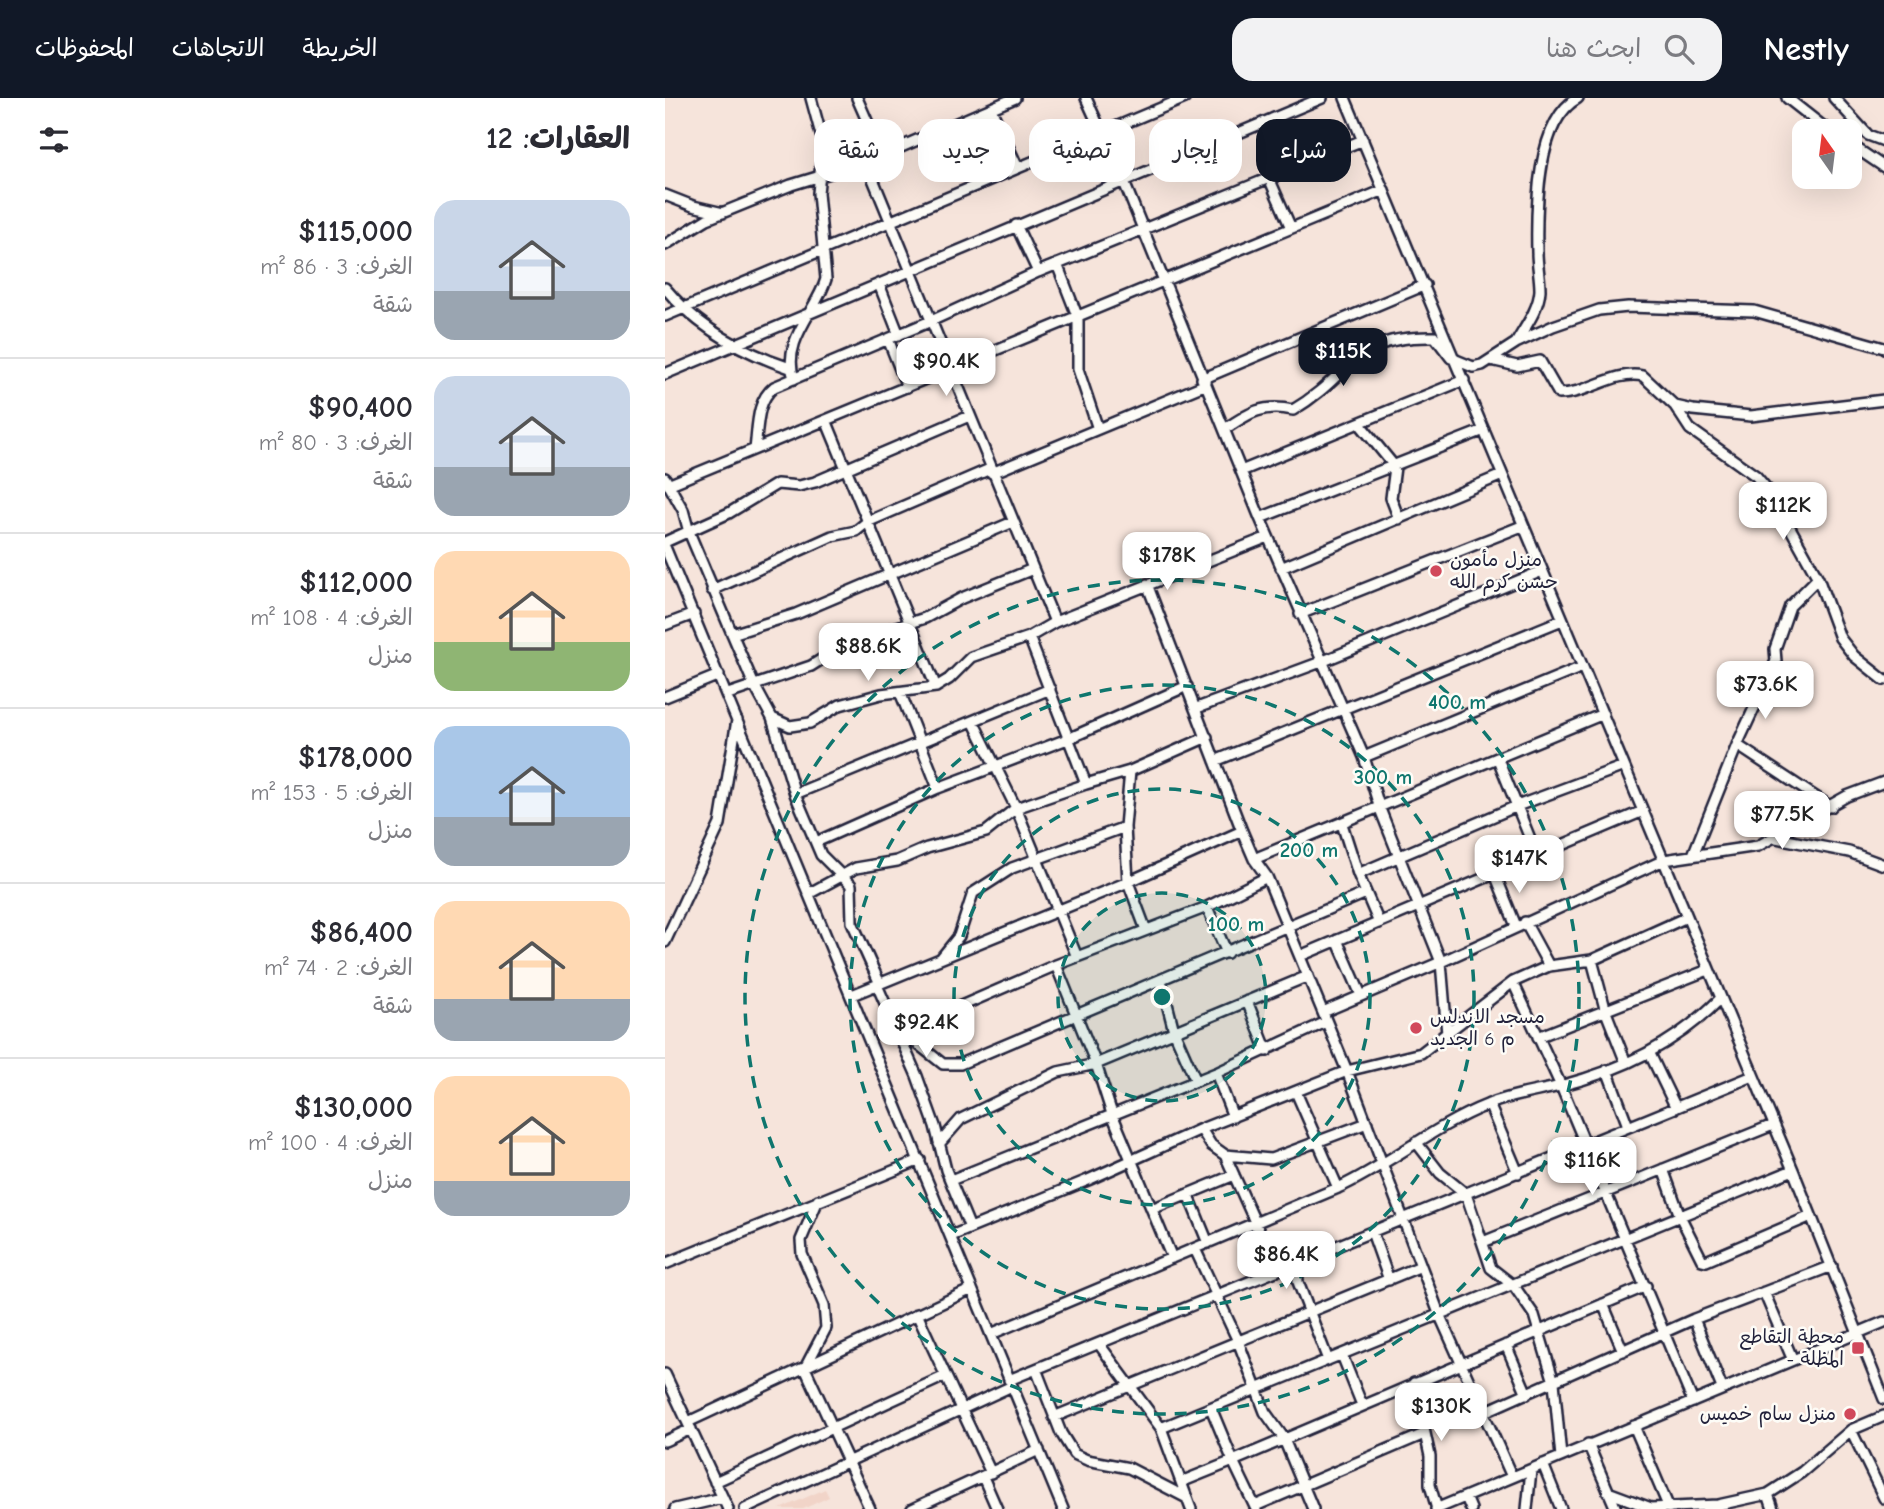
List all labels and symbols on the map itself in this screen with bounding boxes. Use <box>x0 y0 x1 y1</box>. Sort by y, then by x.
north arrow <box>1792 119 1862 189</box>
pin: $115K <box>1294 328 1392 388</box>
pin: $90.4K <box>889 338 1003 398</box>
pin: $112K <box>1734 482 1832 542</box>
pin: $178K <box>1118 532 1216 592</box>
place label: منزل مأمون حسن كرم الله <box>1450 549 1558 596</box>
marker: منزل مأمون حسن كرم الله <box>1428 563 1444 579</box>
pin: $88.6K <box>811 624 925 683</box>
pin: $73.6K <box>1708 662 1822 721</box>
text: 400 m <box>1428 690 1486 714</box>
text: 300 m <box>1354 765 1412 789</box>
pin: $77.5K <box>1725 792 1839 851</box>
pin: $147K <box>1470 836 1568 895</box>
text: 200 m <box>1280 838 1338 862</box>
text: 100 m <box>1208 912 1264 936</box>
centre of rings <box>1150 985 1174 1009</box>
pin: $92.4K <box>869 1000 983 1059</box>
place label: مسجد الاندلس م 6 الجديد <box>1430 1006 1545 1053</box>
marker: مسجد الاندلس م 6 الجديد <box>1408 1020 1424 1036</box>
pin: $116K <box>1543 1138 1641 1197</box>
pin: $86.4K <box>1229 1232 1343 1291</box>
place label: محطة التقاطع - المظلة <box>1739 1326 1844 1370</box>
marker: محطة التقاطع - المظلة <box>1850 1340 1866 1356</box>
pin: $130K <box>1392 1384 1490 1443</box>
place label: منزل سام خميس <box>1700 1403 1836 1428</box>
marker: منزل سام خميس <box>1842 1406 1858 1422</box>

